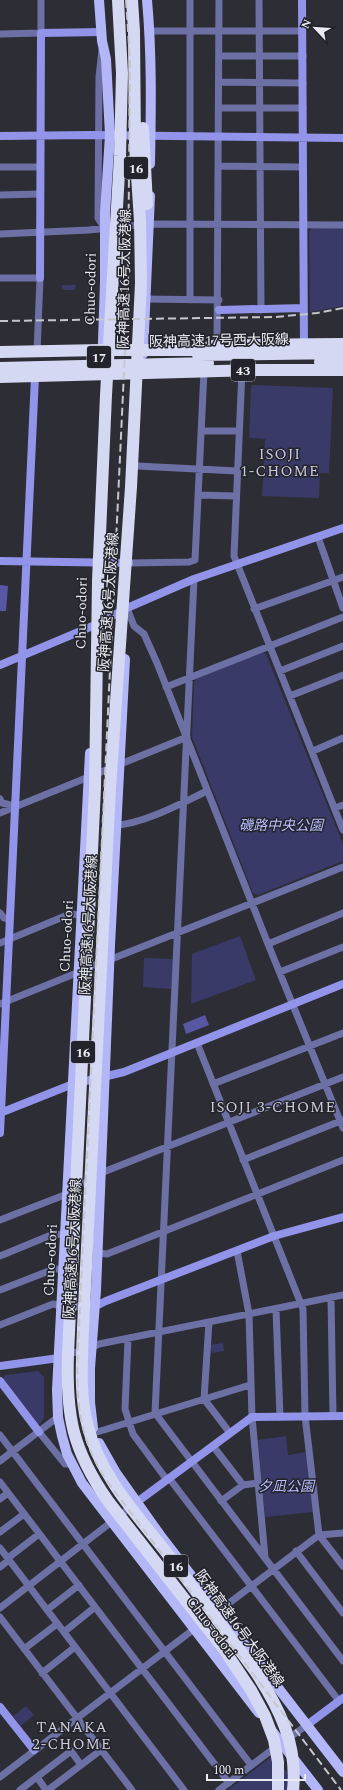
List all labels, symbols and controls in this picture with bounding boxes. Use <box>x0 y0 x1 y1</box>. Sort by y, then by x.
north arrow <box>295 8 335 48</box>
text: N <box>297 16 316 32</box>
road number: 16 <box>124 157 148 179</box>
street label: 阪神高速16号大阪港線 <box>113 209 136 349</box>
street label: Chuo-odori <box>79 253 102 325</box>
street label: 阪神高速17号西大阪線 <box>149 329 289 352</box>
road number: 17 <box>87 346 111 368</box>
road number: 43 <box>231 359 255 381</box>
district label: ISOJI 1-CHOME <box>240 443 320 483</box>
street label: 阪神高速16号大阪港線 <box>93 531 124 673</box>
street label: Chuo-odori <box>70 577 93 649</box>
park label: 磯路中央公園 <box>239 815 325 836</box>
street label: 阪神高速16号大阪港線 <box>74 855 103 995</box>
street label: Chuo-odori <box>54 899 79 973</box>
road number: 16 <box>71 1041 95 1063</box>
district label: ISOJI 3-CHOME <box>210 1096 336 1119</box>
street label: 阪神高速16号大阪港線 <box>58 1179 87 1319</box>
street label: Chuo-odori <box>38 1223 63 1297</box>
park label: 夕凪公園 <box>258 1476 316 1497</box>
road number: 16 <box>164 1555 188 1577</box>
street label: 阪神高速16号大阪港線 <box>190 1565 289 1691</box>
street label: Chuo-odori <box>181 1592 242 1662</box>
district label: TANAKA 2-CHOME <box>32 1716 112 1756</box>
scale bar <box>207 1756 305 1782</box>
text: 100 m <box>213 1761 244 1780</box>

